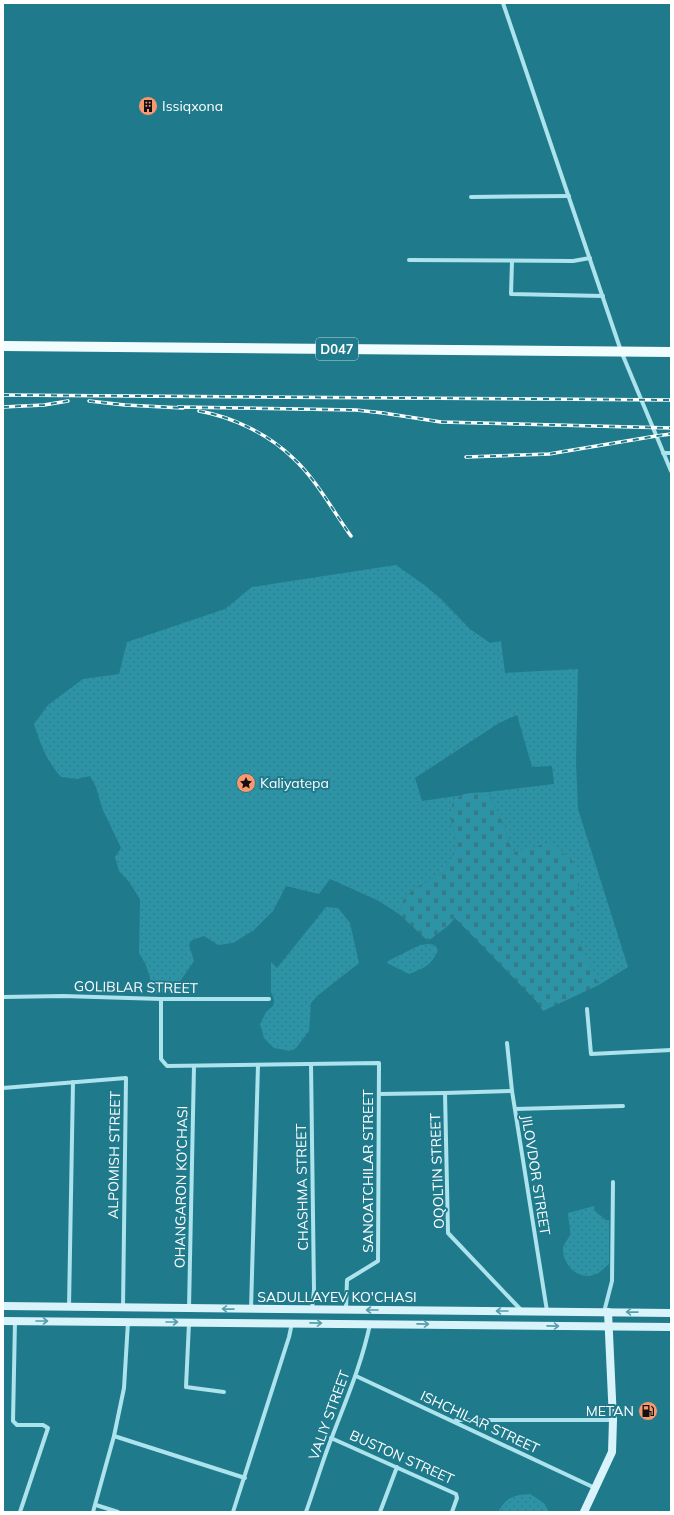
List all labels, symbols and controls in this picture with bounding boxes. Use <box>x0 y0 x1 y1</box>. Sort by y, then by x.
building icon: Issiqxona <box>137 95 159 117</box>
place label: Issiqxona <box>162 97 223 115</box>
road number: D047 <box>316 338 358 360</box>
place icon: Kaliyatepa <box>235 772 257 794</box>
place label: Kaliyatepa <box>260 774 329 792</box>
street label: GOLIBLAR STREET <box>74 977 199 997</box>
street label: SANOATCHILAR STREET <box>359 1089 377 1253</box>
street label: ALPOMISH STREET <box>104 1090 124 1219</box>
street label: OHANGARON KO'CHASI <box>171 1106 191 1268</box>
street label: OQOLTIN STREET <box>426 1112 448 1229</box>
street label: JILOVDOR STREET <box>518 1113 554 1237</box>
street label: CHASHMA STREET <box>292 1123 312 1251</box>
street label: SADULLAYEV KO'CHASI <box>257 1288 417 1306</box>
one-way arrow <box>222 1305 235 1313</box>
one-way arrow <box>366 1306 379 1314</box>
one-way arrow <box>496 1307 509 1315</box>
one-way arrow <box>626 1308 639 1316</box>
one-way arrow <box>35 1317 48 1325</box>
one-way arrow <box>165 1318 178 1326</box>
one-way arrow <box>309 1319 322 1327</box>
one-way arrow <box>416 1320 429 1328</box>
one-way arrow <box>546 1322 559 1330</box>
street label: VALIY STREET <box>304 1367 354 1462</box>
street label: ISHCHILAR STREET <box>418 1387 543 1458</box>
fuel station icon: METAN <box>637 1400 659 1422</box>
place label: METAN <box>586 1402 634 1420</box>
street label: BUSTON STREET <box>347 1426 458 1488</box>

